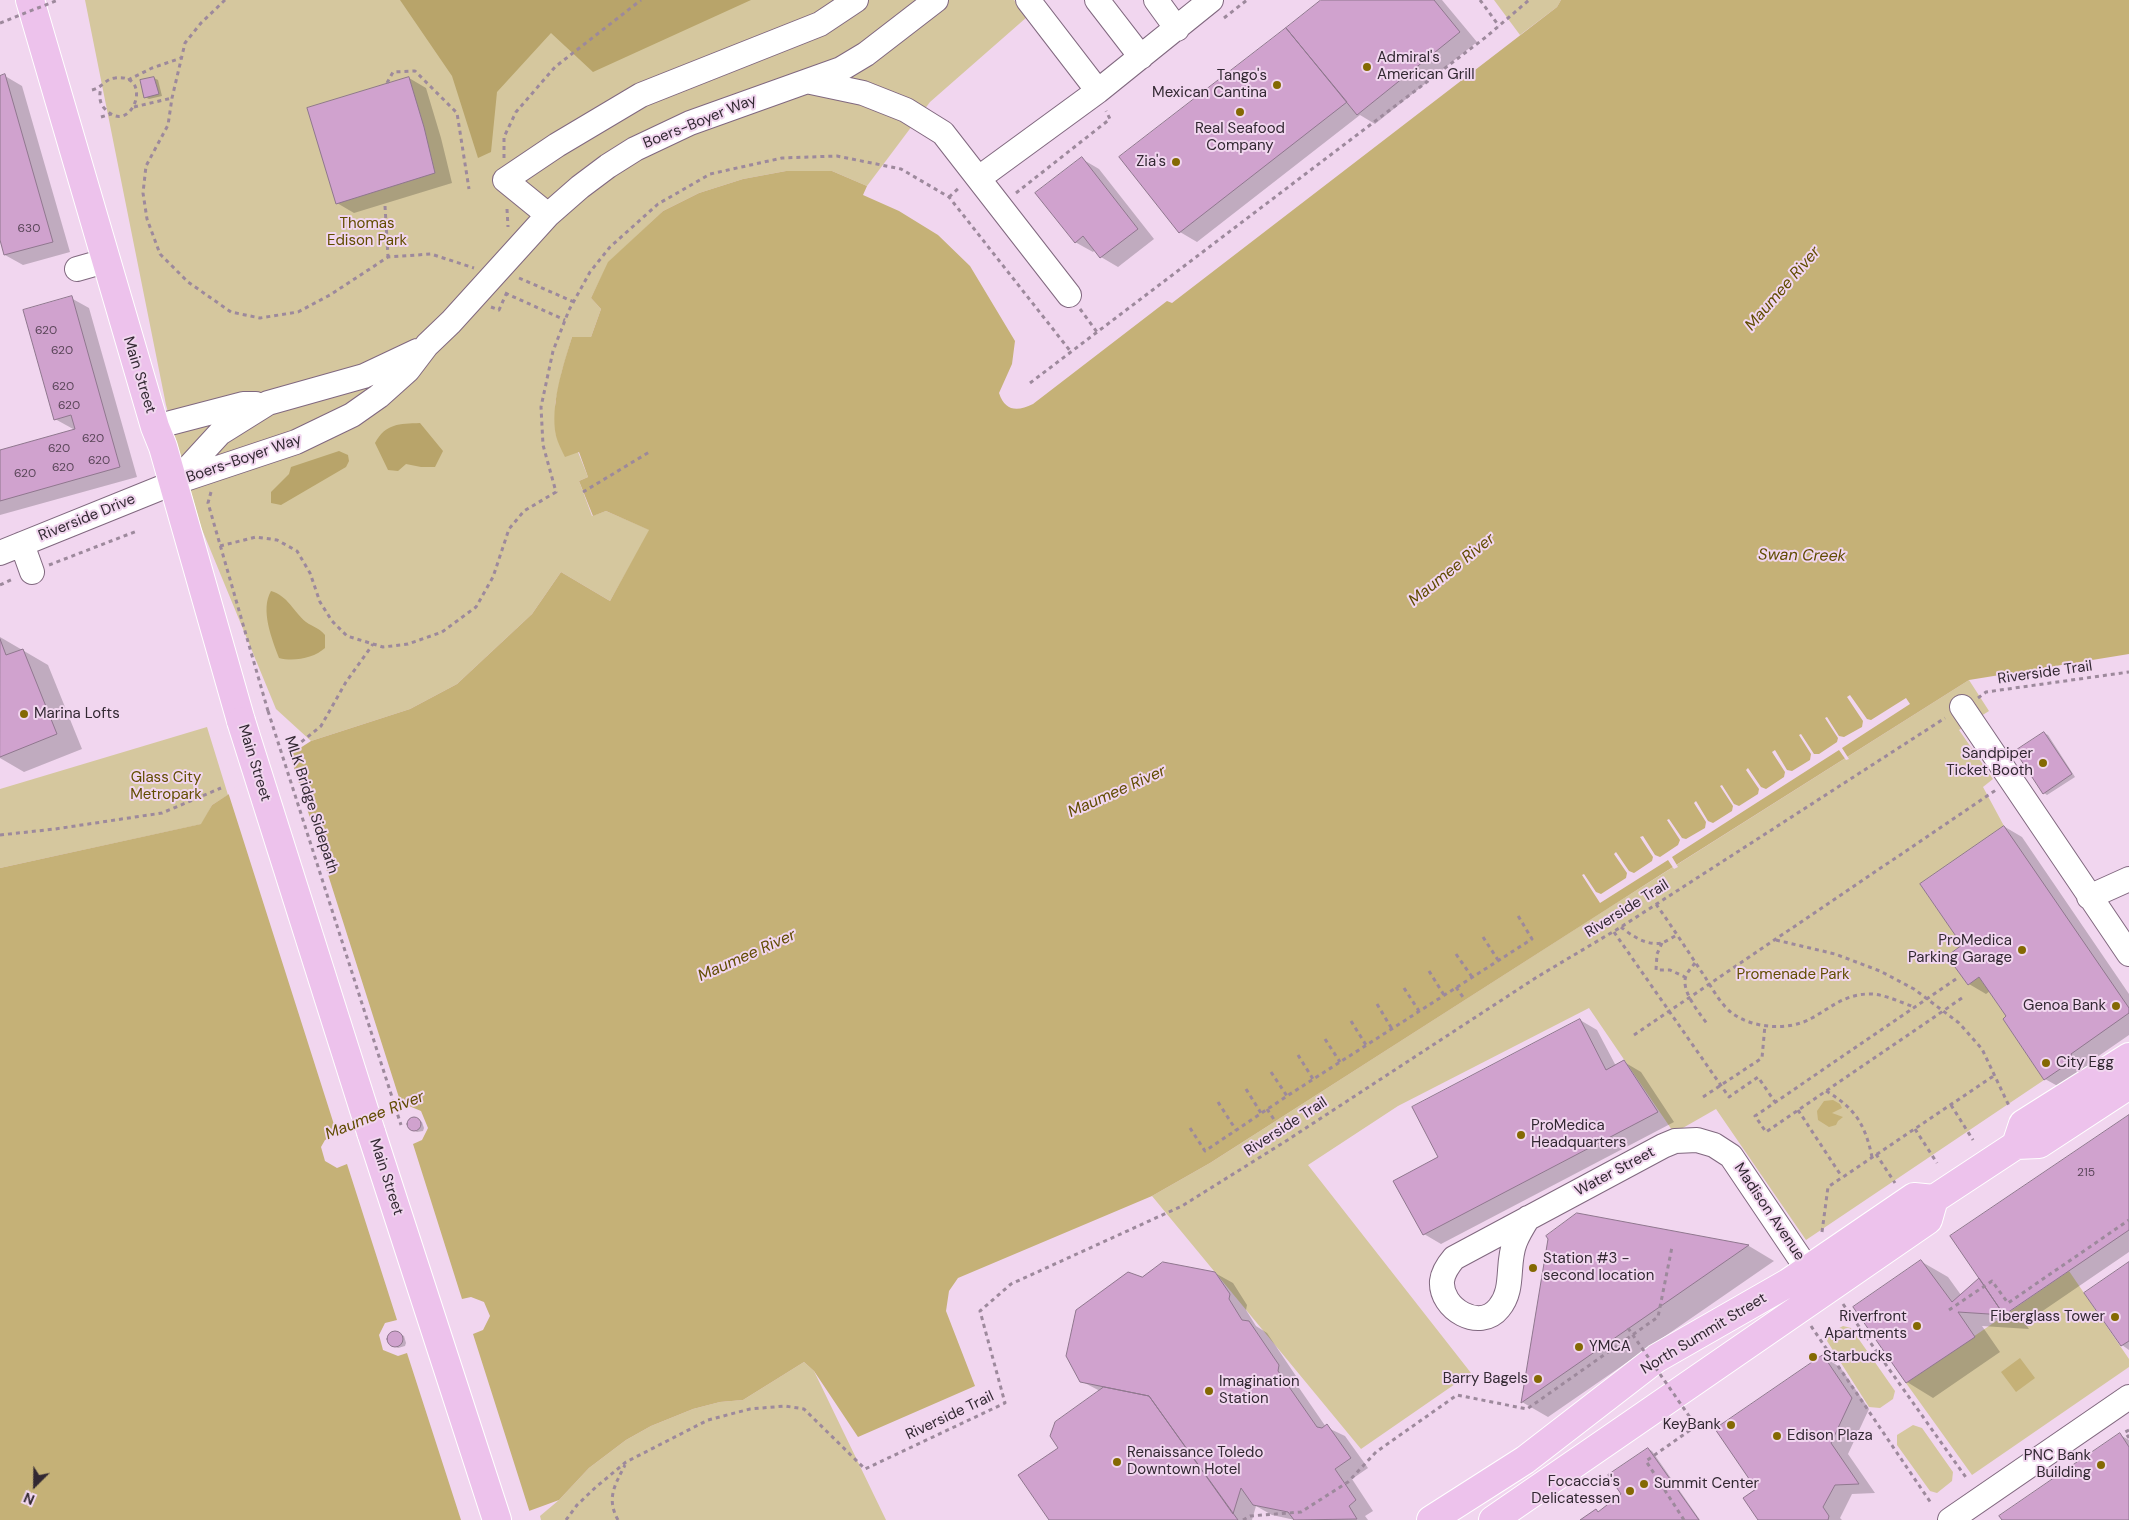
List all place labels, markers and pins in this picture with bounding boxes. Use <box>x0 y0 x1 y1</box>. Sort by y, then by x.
place label: Admiral's American Grill <box>1377 49 1475 84</box>
marker: Admiral's American Grill <box>1361 61 1373 73</box>
place label: Tango's Mexican Cantina <box>1152 67 1267 102</box>
marker: Tango's Mexican Cantina <box>1271 79 1283 91</box>
marker: Real Seafood Company <box>1234 106 1246 118</box>
place label: Real Seafood Company <box>1195 120 1285 155</box>
place label: Zia's <box>1136 153 1166 171</box>
marker: Zia's <box>1170 156 1182 168</box>
place label: Marina Lofts <box>34 705 120 723</box>
marker: Marina Lofts <box>18 708 30 720</box>
place label: Sandpiper Ticket Booth <box>1946 745 2033 780</box>
marker: Sandpiper Ticket Booth <box>2037 757 2049 769</box>
place label: ProMedica Parking Garage <box>1908 932 2012 967</box>
marker: ProMedica Parking Garage <box>2016 944 2028 956</box>
place label: Genoa Bank <box>2023 997 2106 1015</box>
marker: Genoa Bank <box>2110 1000 2122 1012</box>
place label: City Egg <box>2056 1054 2114 1072</box>
marker: City Egg <box>2040 1057 2052 1069</box>
place label: ProMedica Headquarters <box>1531 1117 1626 1152</box>
marker: ProMedica Headquarters <box>1515 1129 1527 1141</box>
place label: Station #3 - second location <box>1543 1250 1654 1285</box>
marker: Station #3 - second location <box>1527 1262 1539 1274</box>
place label: Riverfront Apartments <box>1824 1308 1907 1343</box>
place label: Fiberglass Tower <box>1990 1308 2105 1326</box>
marker: Fiberglass Tower <box>2109 1311 2121 1323</box>
marker: Riverfront Apartments <box>1911 1320 1923 1332</box>
place label: YMCA <box>1589 1338 1631 1356</box>
marker: YMCA <box>1573 1341 1585 1353</box>
place label: Starbucks <box>1823 1348 1893 1366</box>
marker: Starbucks <box>1807 1351 1819 1363</box>
place label: Barry Bagels <box>1443 1370 1528 1388</box>
place label: Imagination Station <box>1219 1373 1300 1408</box>
marker: Barry Bagels <box>1532 1373 1544 1385</box>
marker: Imagination Station <box>1203 1385 1215 1397</box>
place label: KeyBank <box>1663 1416 1721 1434</box>
marker: KeyBank <box>1725 1419 1737 1431</box>
place label: Edison Plaza <box>1787 1427 1873 1445</box>
marker: Edison Plaza <box>1771 1430 1783 1442</box>
place label: Renaissance Toledo Downtown Hotel <box>1127 1444 1263 1479</box>
place label: PNC Bank Building <box>2024 1447 2091 1482</box>
marker: Renaissance Toledo Downtown Hotel <box>1111 1456 1123 1468</box>
marker: PNC Bank Building <box>2095 1459 2107 1471</box>
place label: Focaccia's Delicatessen <box>1531 1473 1620 1508</box>
place label: Summit Center <box>1654 1475 1759 1493</box>
marker: Summit Center <box>1638 1478 1650 1490</box>
marker: Focaccia's Delicatessen <box>1624 1485 1636 1497</box>

